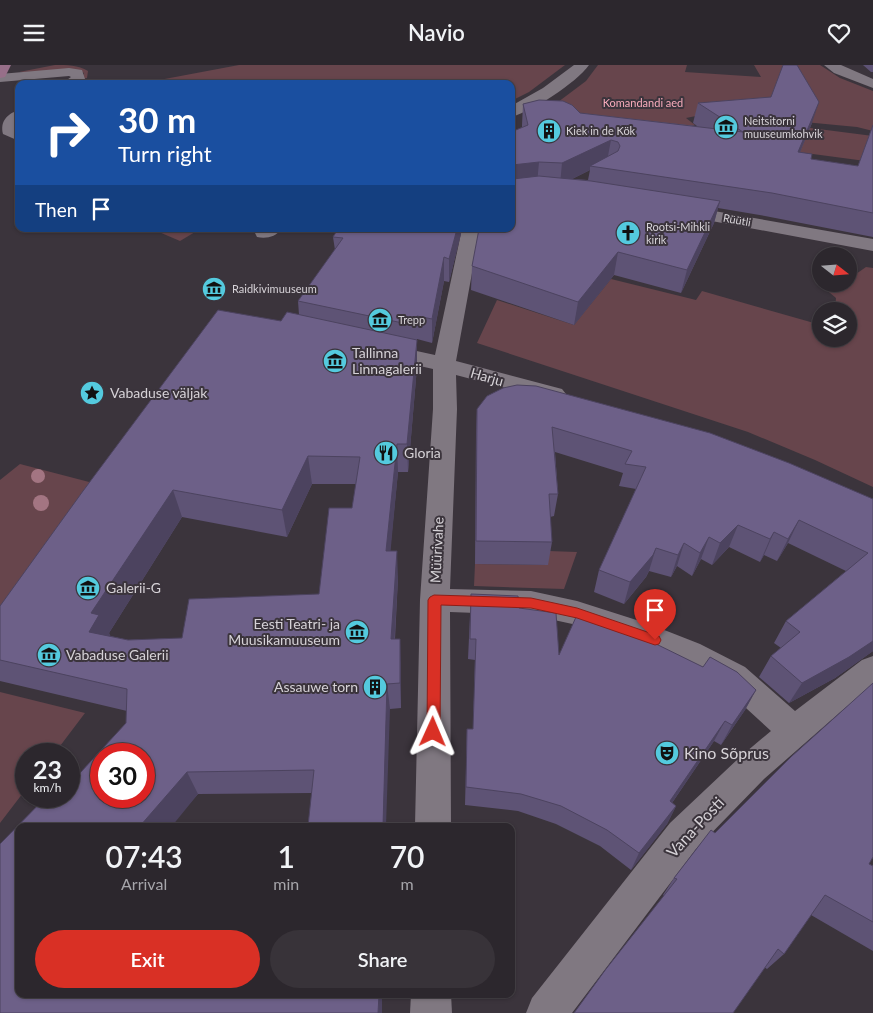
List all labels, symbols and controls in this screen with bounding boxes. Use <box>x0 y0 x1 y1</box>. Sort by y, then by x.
icon: menu <box>20 19 48 47</box>
text: Navio <box>408 19 465 46</box>
icon: heart <box>825 19 853 47</box>
park label: Komandandi aed <box>603 96 683 109</box>
text: 30 m <box>118 98 196 140</box>
icon: right <box>35 100 100 165</box>
museum icon: Neitsitorni muuseumkohvik <box>713 114 739 140</box>
place label: Neitsitorni muuseumkohvik <box>744 114 823 140</box>
building icon: Kiek in de Kök <box>536 118 562 144</box>
place label: Kiek in de Kök <box>566 124 636 137</box>
text: Turn right <box>118 140 212 167</box>
icon: arrive <box>87 195 115 223</box>
text: Then <box>35 198 77 221</box>
street label: Rüütli <box>722 211 752 228</box>
church icon: Rootsi-Mihkli kirik <box>615 220 641 246</box>
place label: Rootsi-Mihkli kirik <box>646 220 710 246</box>
north arrow <box>812 247 858 293</box>
map controls <box>812 247 857 347</box>
museum icon: Raidkivimuuseum <box>201 276 227 302</box>
place label: Raidkivimuuseum <box>232 282 317 295</box>
button: layers <box>812 302 857 347</box>
museum icon: Trepp <box>367 307 393 333</box>
place label: Trepp <box>398 313 425 326</box>
place label: Tallinna Linnagalerii <box>352 344 422 377</box>
museum icon: Tallinna Linnagalerii <box>322 348 348 374</box>
street label: Harju <box>469 364 506 389</box>
place icon: Vabaduse väljak <box>79 380 105 406</box>
place label: Vabaduse väljak <box>110 384 208 401</box>
restaurant icon: Gloria <box>373 440 399 466</box>
place label: Gloria <box>404 444 441 461</box>
street label: Müürivahe <box>426 516 447 583</box>
museum icon: Galerii-G <box>75 575 101 601</box>
place label: Galerii-G <box>106 579 161 596</box>
pin <box>634 589 676 640</box>
icon: arrive <box>641 596 669 624</box>
place label: Eesti Teatri- ja Muusikamuuseum <box>228 615 340 648</box>
museum icon: Eesti Teatri- ja Muusikamuuseum <box>344 619 370 645</box>
museum icon: Vabaduse Galerii <box>36 642 62 668</box>
place label: Vabaduse Galerii <box>66 646 169 663</box>
building icon: Assauwe torn <box>362 674 388 700</box>
place label: Assauwe torn <box>274 678 358 695</box>
position arrow <box>406 705 458 757</box>
theatre icon: Kino Sõprus <box>654 740 680 766</box>
speed limit sign: 30 <box>90 743 155 808</box>
place label: Kino Sõprus <box>684 743 769 762</box>
text: 23 <box>33 754 62 784</box>
text: km/h <box>33 780 62 795</box>
street label: Vana-Posti <box>662 793 727 861</box>
text: 07:43 <box>106 838 183 874</box>
text: 1 <box>278 838 295 874</box>
text: 70 <box>390 838 424 874</box>
text: Arrival <box>121 874 167 893</box>
text: min <box>273 874 299 893</box>
text: m <box>400 874 414 893</box>
button: Exit <box>35 930 260 988</box>
button: Share <box>270 930 495 988</box>

